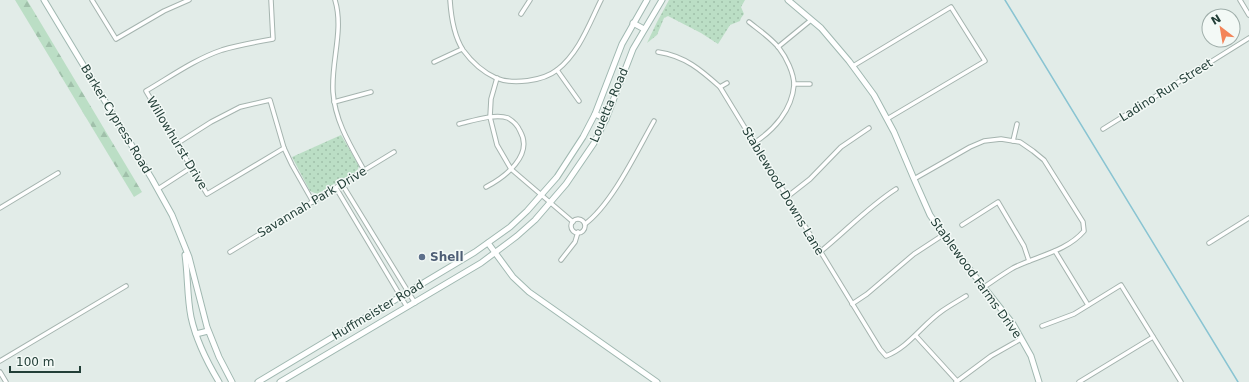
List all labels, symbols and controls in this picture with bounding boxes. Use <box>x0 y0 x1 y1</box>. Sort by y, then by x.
north arrow <box>1201 8 1241 48</box>
text: N <box>1209 12 1223 28</box>
street label: Ladino Run Street <box>1117 56 1215 124</box>
street label: Barker Cypress Road <box>78 62 154 176</box>
street label: Louetta Road <box>587 66 631 144</box>
street label: Willowhurst Drive <box>144 94 210 192</box>
street label: Stablewood Downs Lane <box>739 124 827 258</box>
street label: Savannah Park Drive <box>255 164 369 240</box>
street label: Stablewood Farms Drive <box>928 215 1024 341</box>
place label: Shell <box>430 250 464 264</box>
marker: Shell <box>417 252 427 262</box>
street label: Huffmeister Road <box>330 277 426 343</box>
scale bar <box>10 348 80 374</box>
text: 100 m <box>16 355 54 369</box>

